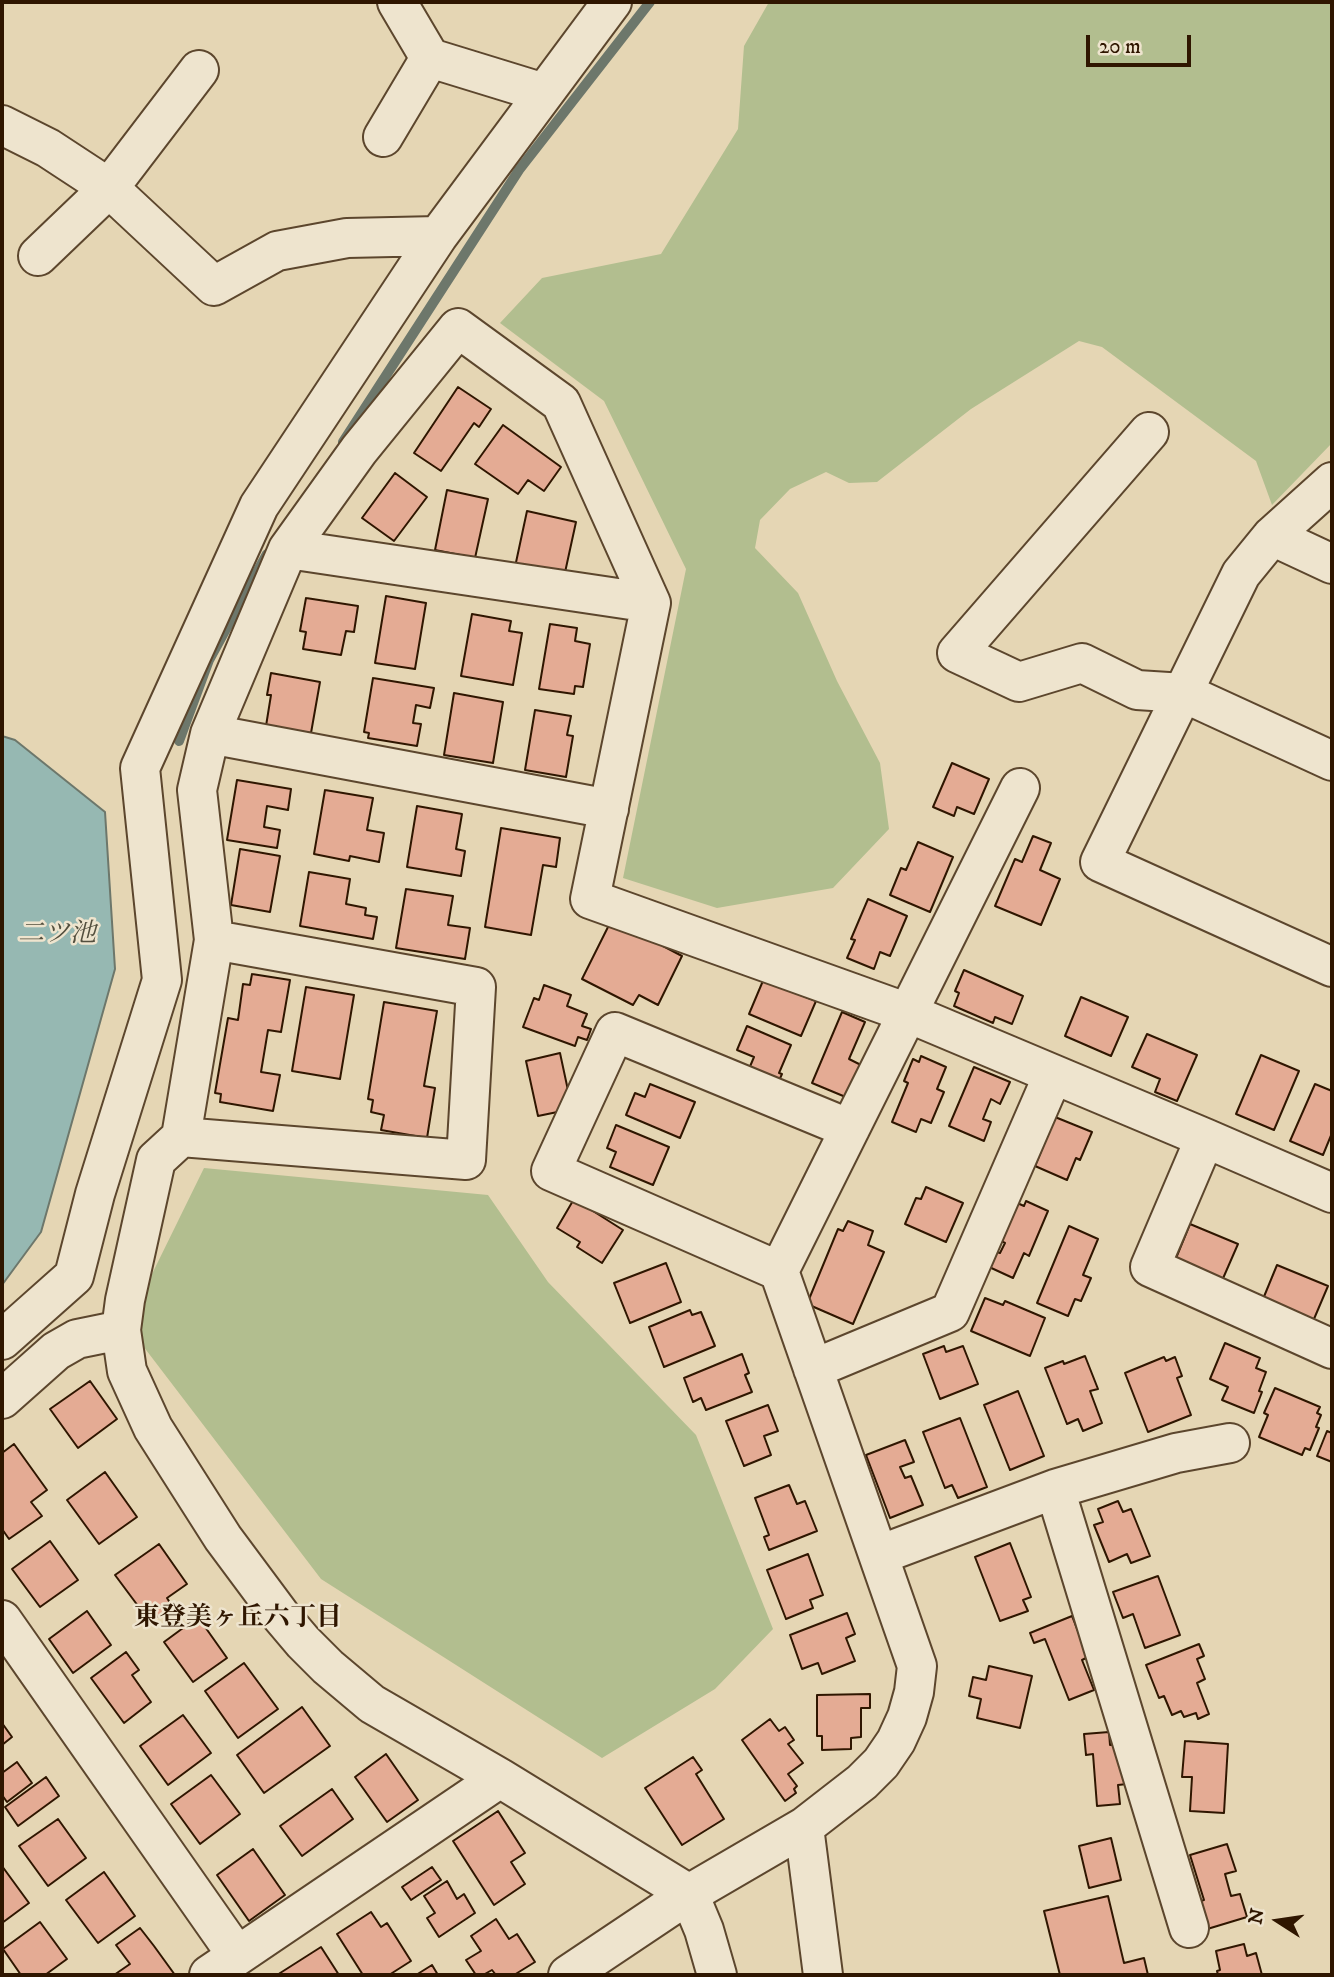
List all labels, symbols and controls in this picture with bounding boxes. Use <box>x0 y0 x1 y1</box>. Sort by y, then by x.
scale bar <box>1089 21 1194 65</box>
text: 20 m <box>1099 34 1141 60</box>
water label: 二ツ池 <box>18 920 96 952</box>
district label: 東登美ヶ丘六丁目 <box>134 1604 342 1636</box>
north arrow <box>1243 1886 1313 1956</box>
text: N <box>1244 1907 1270 1927</box>

